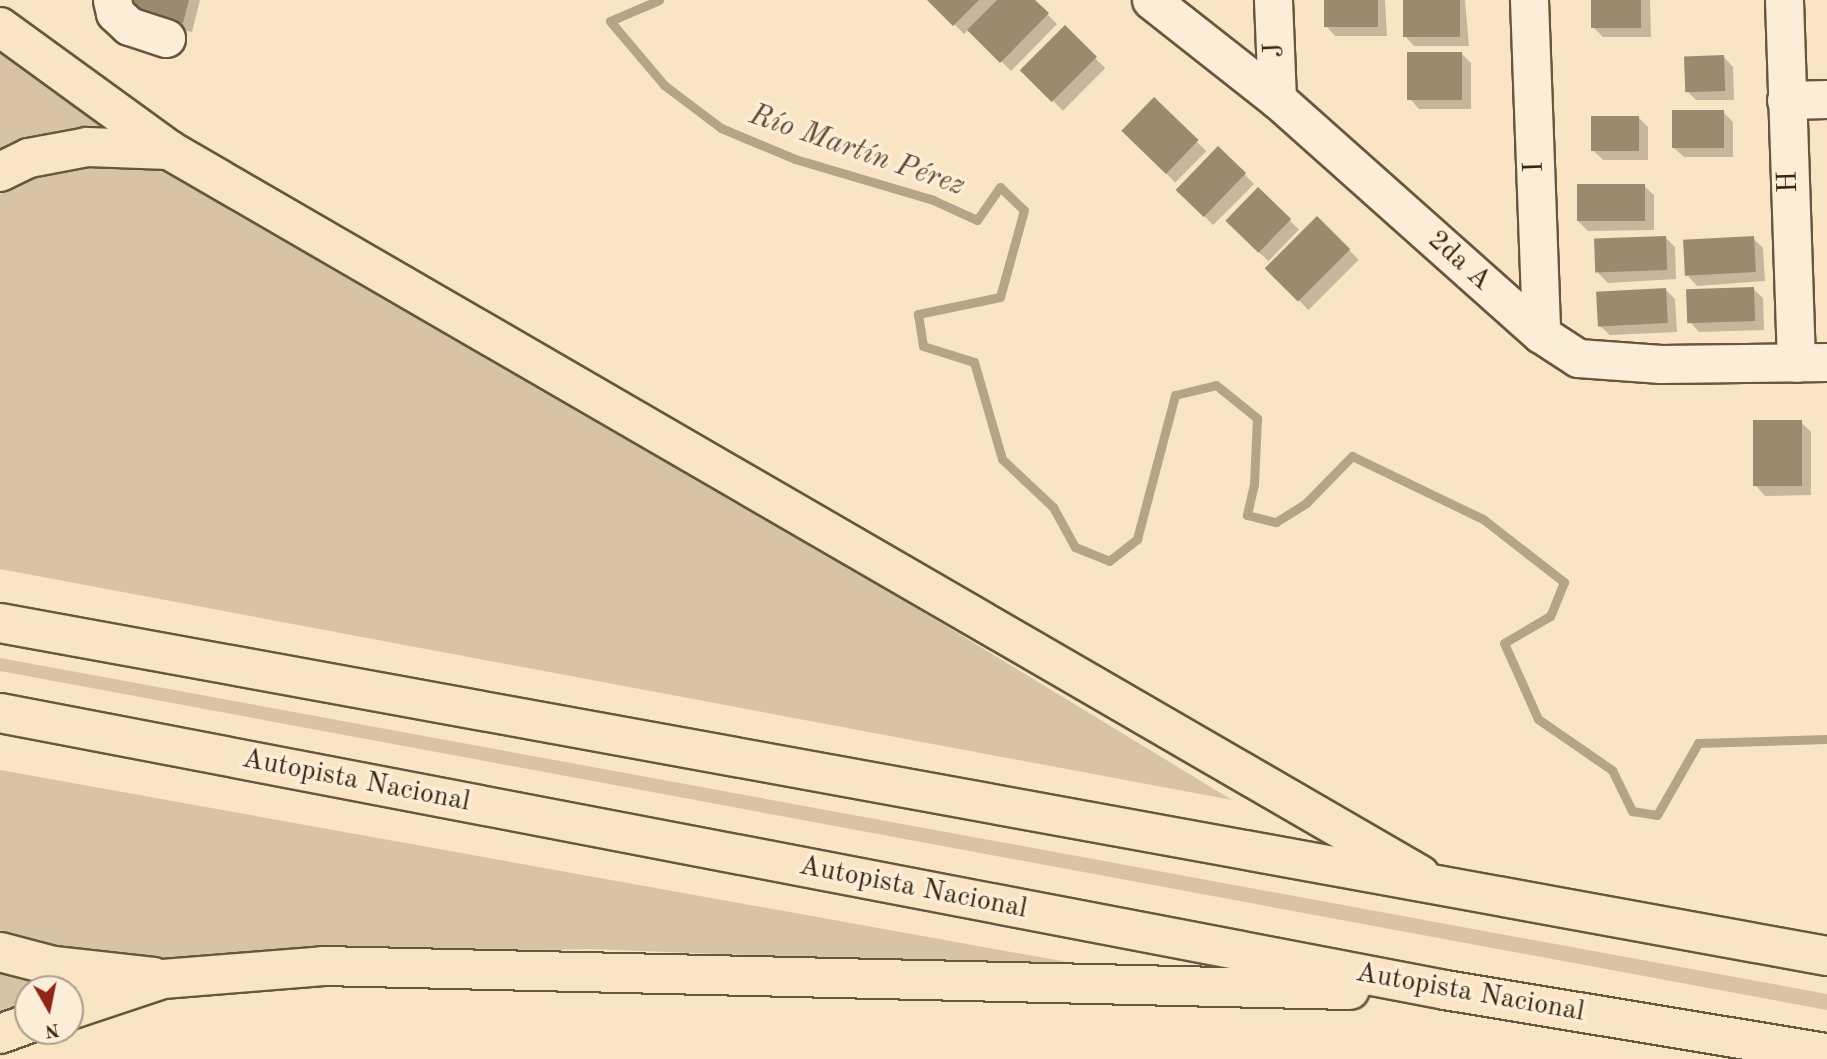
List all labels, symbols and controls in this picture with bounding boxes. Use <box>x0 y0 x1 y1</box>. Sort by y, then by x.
street label: J <box>1258 42 1292 58</box>
water label: Río Martín Pérez <box>745 97 969 205</box>
street label: I <box>1518 161 1552 173</box>
street label: H <box>1772 170 1806 194</box>
street label: 2da A <box>1420 224 1498 298</box>
street label: Autopista Nacional <box>239 742 473 820</box>
street label: Autopista Nacional <box>796 849 1030 927</box>
street label: Autopista Nacional <box>1353 956 1587 1030</box>
north arrow <box>14 975 84 1045</box>
text: N <box>43 1019 61 1040</box>

